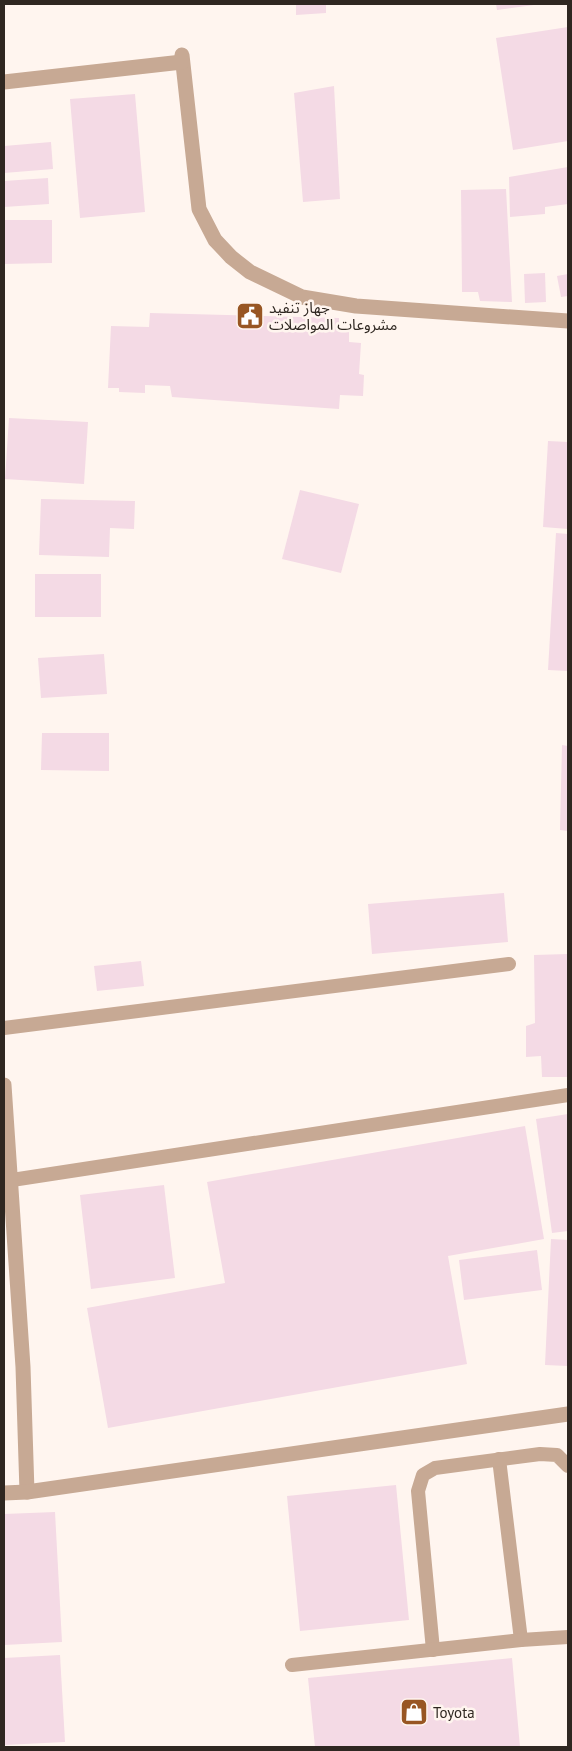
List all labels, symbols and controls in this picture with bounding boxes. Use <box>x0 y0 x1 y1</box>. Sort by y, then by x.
place label: جهاز تنفيد مشروعات المواصلات <box>269 298 397 334</box>
public building icon: جهاز تنفيد مشروعات المواصلات <box>235 301 265 331</box>
shop icon: Toyota <box>399 1697 429 1727</box>
place label: Toyota <box>433 1703 475 1722</box>

